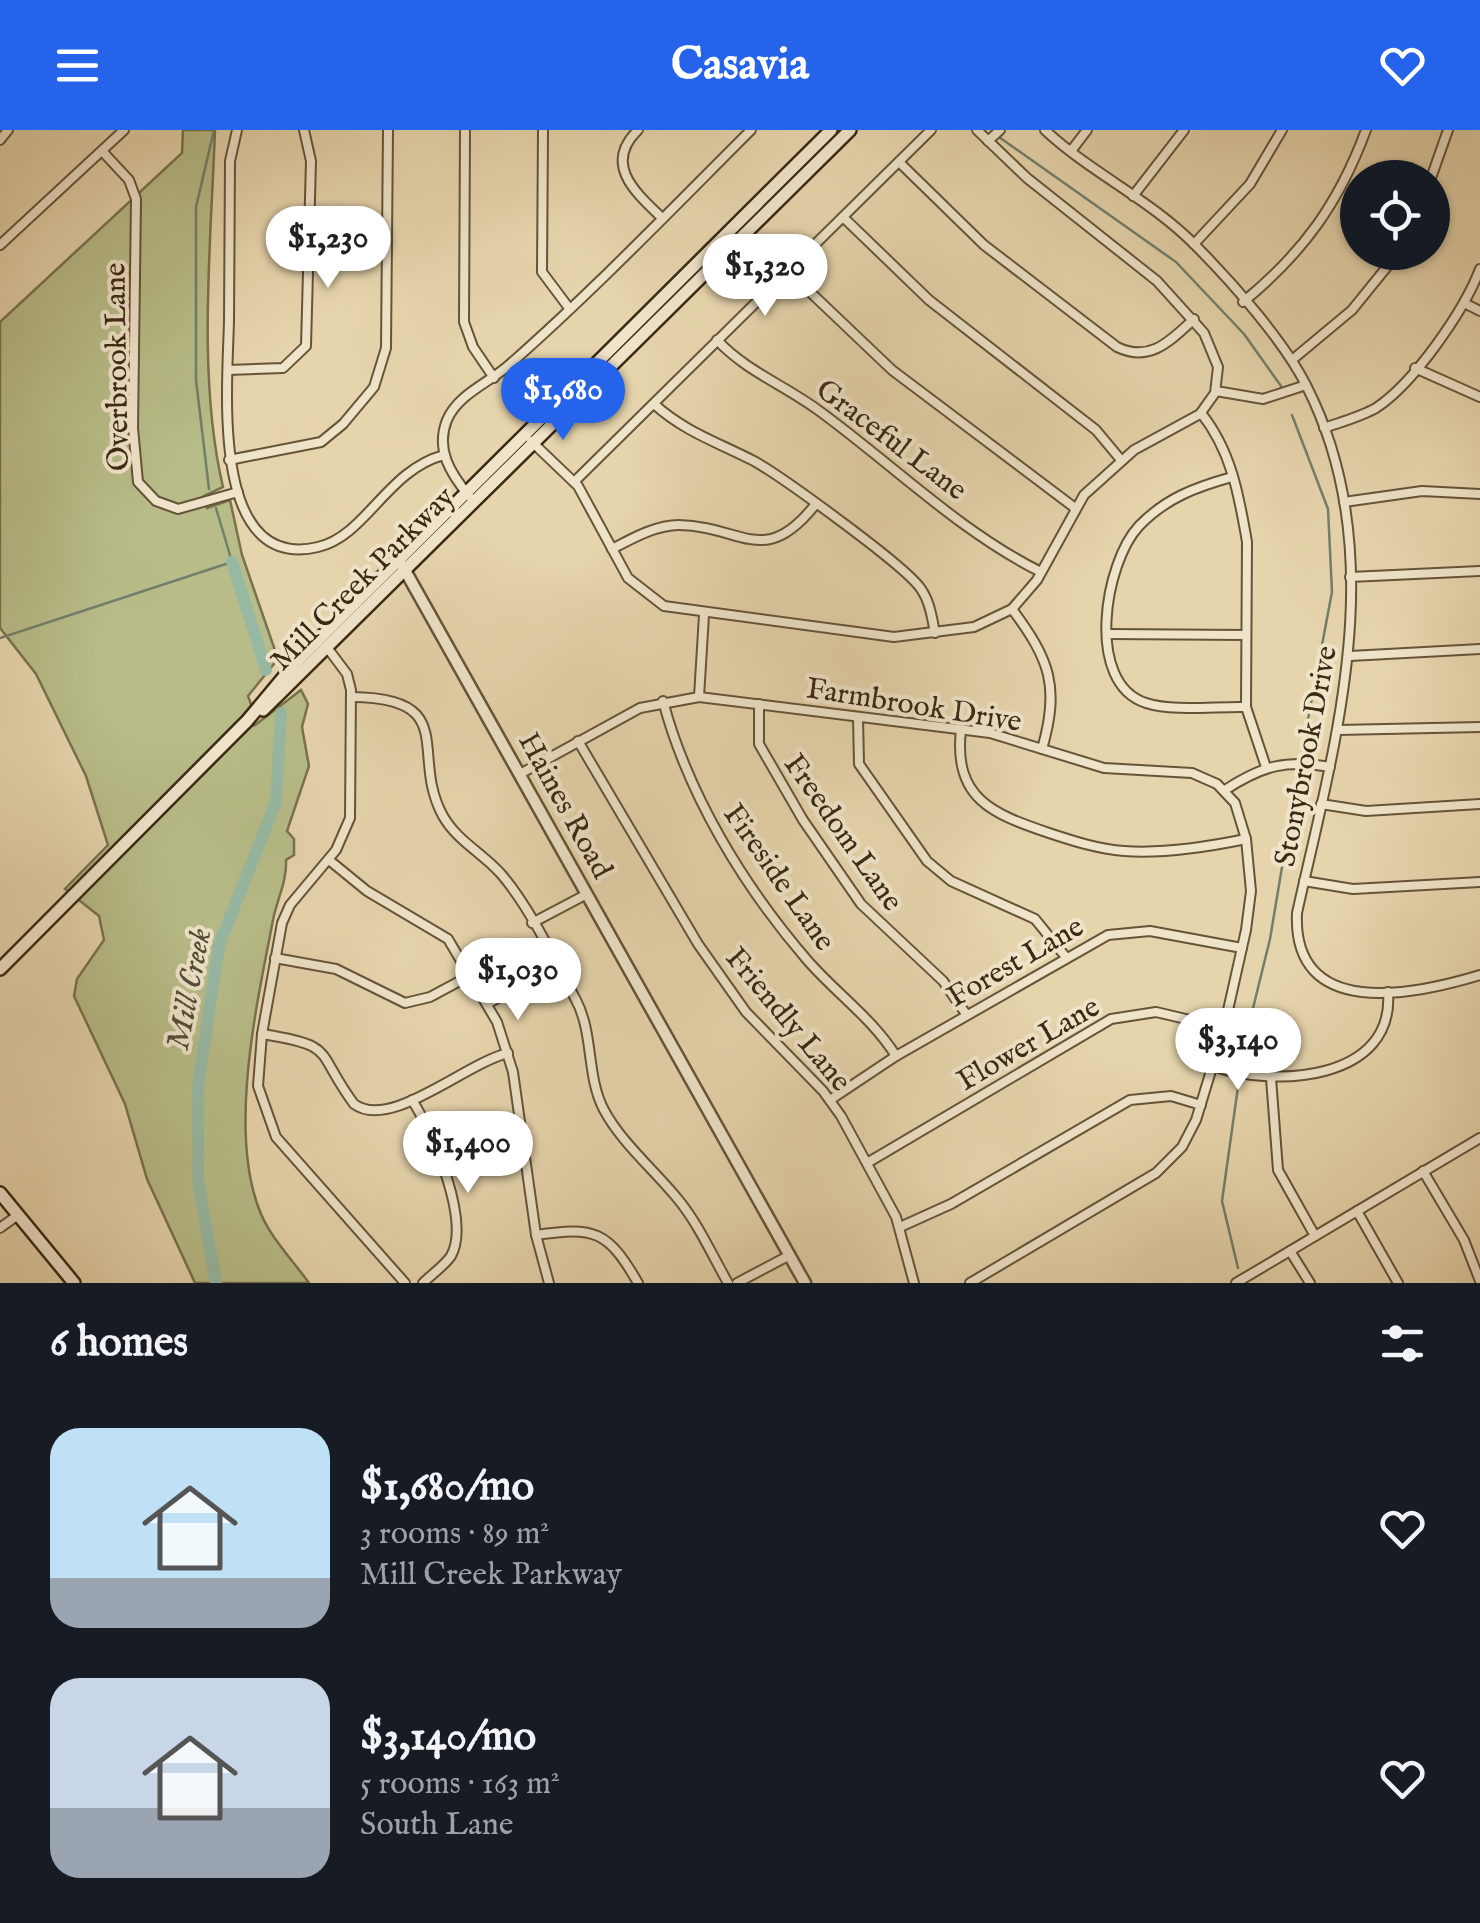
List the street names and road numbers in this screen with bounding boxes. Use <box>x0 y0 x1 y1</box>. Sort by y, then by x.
street label: Overbrook Lane <box>97 262 139 472</box>
street label: Graceful Lane <box>808 371 974 510</box>
street label: Mill Creek Parkway <box>263 479 464 680</box>
street label: Stonybrook Drive <box>1267 643 1347 870</box>
street label: Farmbrook Drive <box>803 670 1024 742</box>
street label: Haines Road <box>509 726 620 887</box>
street label: Freedom Lane <box>774 747 910 919</box>
street label: Fireside Lane <box>714 797 843 959</box>
street label: Forest Lane <box>941 909 1091 1017</box>
street label: Friendly Lane <box>716 940 859 1100</box>
street label: Flower Lane <box>951 989 1107 1101</box>

